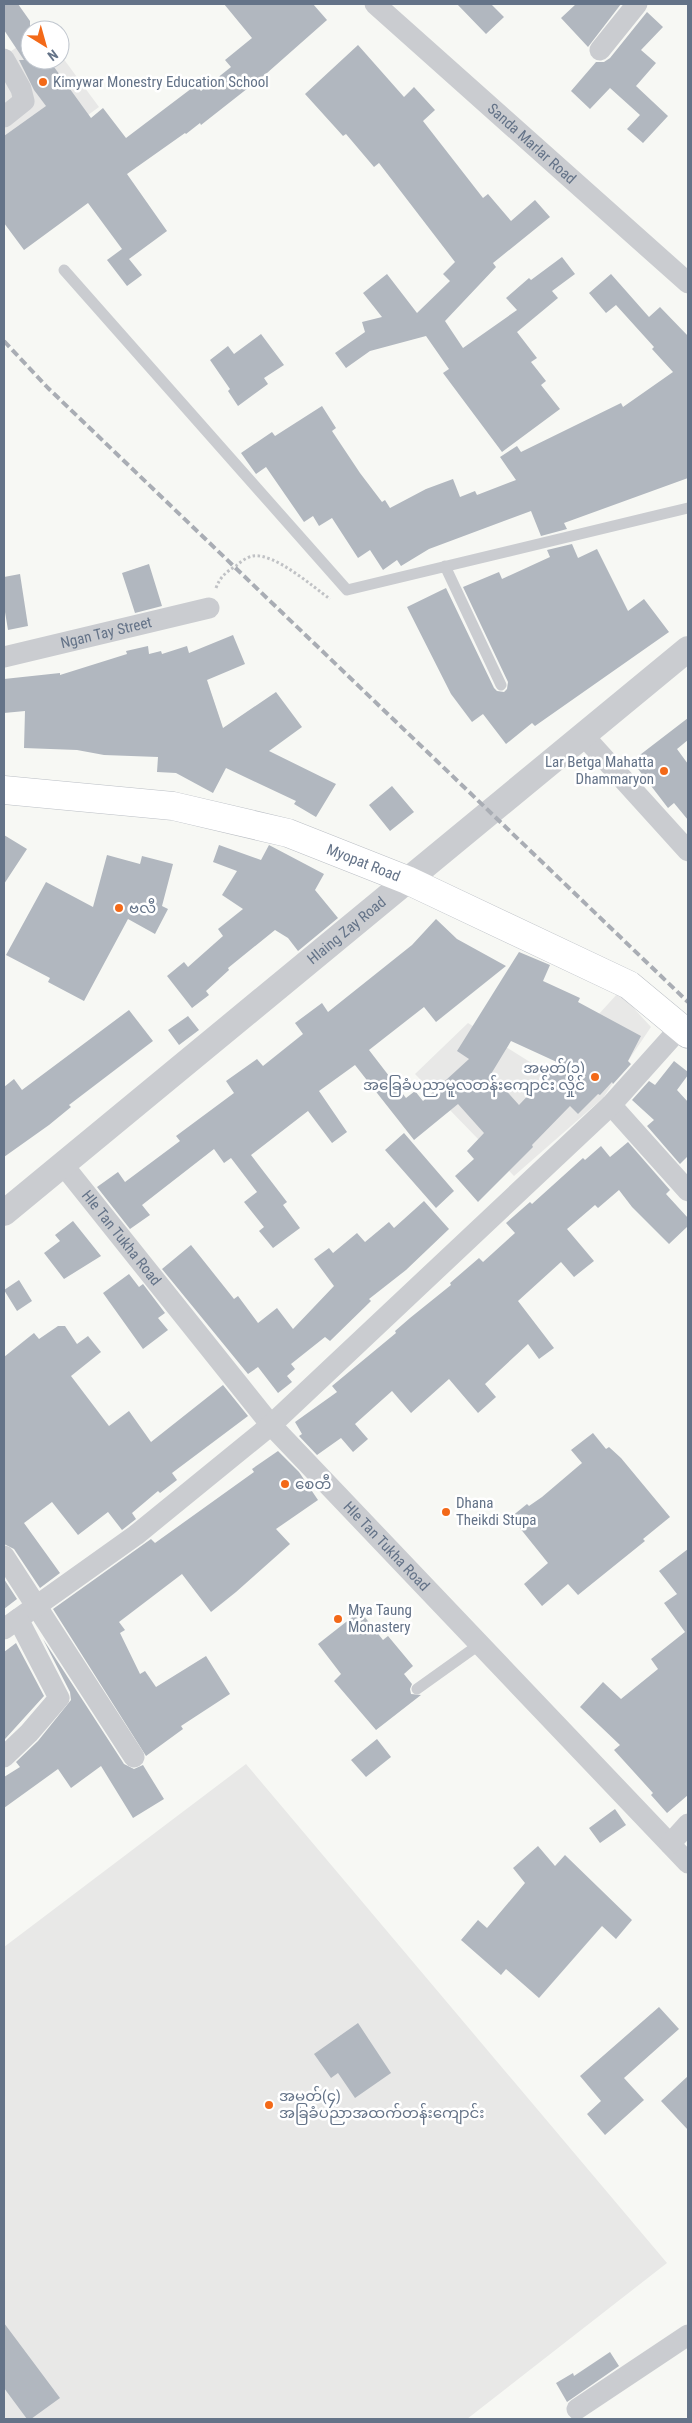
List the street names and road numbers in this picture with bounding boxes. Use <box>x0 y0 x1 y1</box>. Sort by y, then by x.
street label: Sanda Marlar Road <box>484 100 580 188</box>
street label: Ngan Tay Street <box>59 613 154 652</box>
street label: Myopat Road <box>324 840 403 885</box>
street label: Hlaing Zay Road <box>304 893 389 968</box>
street label: Hle Tan Tukha Road <box>78 1187 165 1289</box>
street label: Hle Tan Tukha Road <box>340 1498 433 1595</box>

